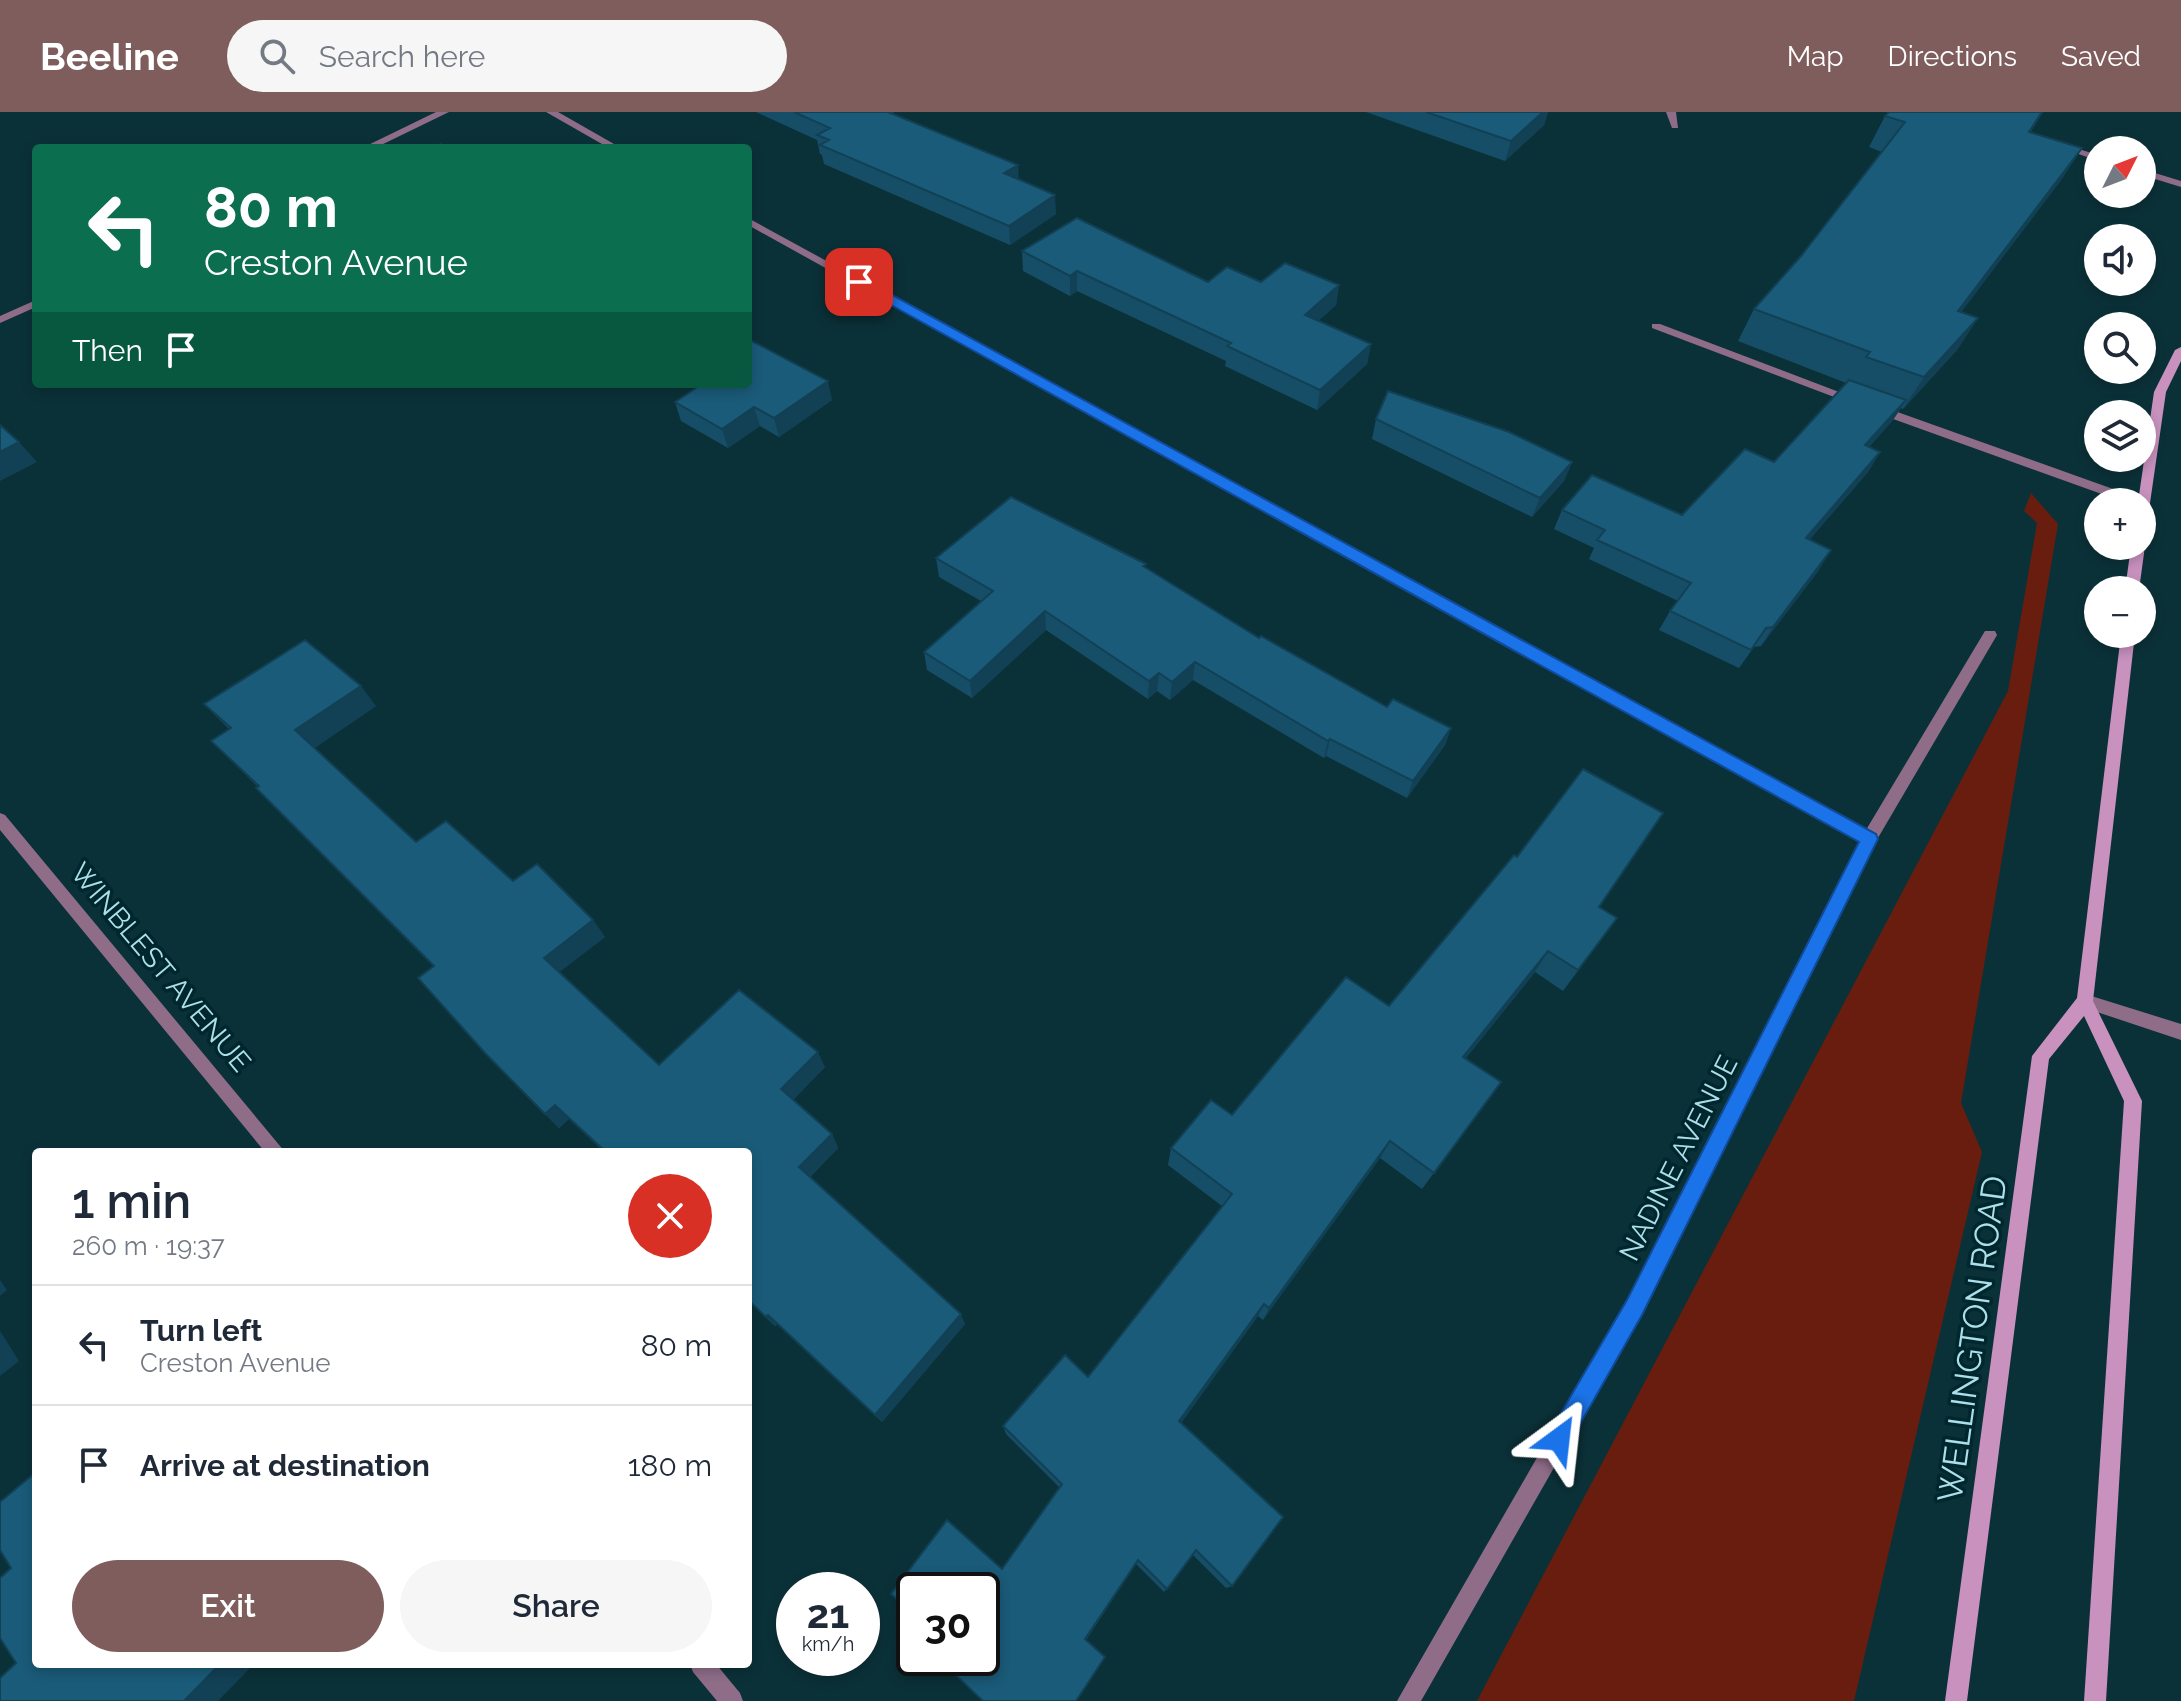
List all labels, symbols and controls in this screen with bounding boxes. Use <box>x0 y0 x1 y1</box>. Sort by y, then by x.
search box <box>227 20 787 92</box>
text: Beeline <box>40 34 179 79</box>
icon: search <box>255 34 299 78</box>
text: Search here <box>319 39 485 74</box>
text: Map <box>1787 40 1844 73</box>
text: Directions <box>1888 40 2017 73</box>
text: Saved <box>2061 40 2141 73</box>
north arrow <box>2084 136 2156 208</box>
map controls <box>2084 136 2156 648</box>
text: 80 m <box>204 174 338 240</box>
icon: left <box>72 176 176 280</box>
button: sound <box>2084 224 2156 296</box>
text: Creston Avenue <box>204 241 468 283</box>
pin <box>825 248 893 316</box>
icon: arrive <box>837 260 881 304</box>
button: search <box>2084 312 2156 384</box>
icon: arrive <box>159 328 203 372</box>
text: Then <box>72 333 143 368</box>
button: layers <box>2084 400 2156 472</box>
button: + <box>2084 488 2156 560</box>
button: − <box>2084 576 2156 648</box>
street label: WINBLEST AVENUE <box>64 856 258 1078</box>
street label: NADINE AVENUE <box>1613 1050 1744 1266</box>
text: 1 min <box>72 1173 191 1229</box>
street label: WELLINGTON ROAD <box>1929 1173 2015 1505</box>
button: close <box>628 1174 712 1258</box>
text: 260 m · 19:37 <box>72 1231 225 1261</box>
text: Turn left <box>140 1313 262 1348</box>
icon: left <box>72 1323 116 1367</box>
text: 80 m <box>641 1328 712 1363</box>
text: Creston Avenue <box>140 1348 331 1378</box>
position arrow <box>1517 1397 1601 1481</box>
icon: arrive <box>72 1443 116 1487</box>
text: Arrive at destination <box>140 1448 430 1483</box>
text: 180 m <box>628 1448 712 1483</box>
button: Exit <box>72 1560 384 1652</box>
button: Share <box>400 1560 712 1652</box>
speed limit sign: 30 <box>896 1572 1000 1676</box>
text: 21 <box>807 1590 849 1637</box>
text: km/h <box>802 1632 854 1656</box>

